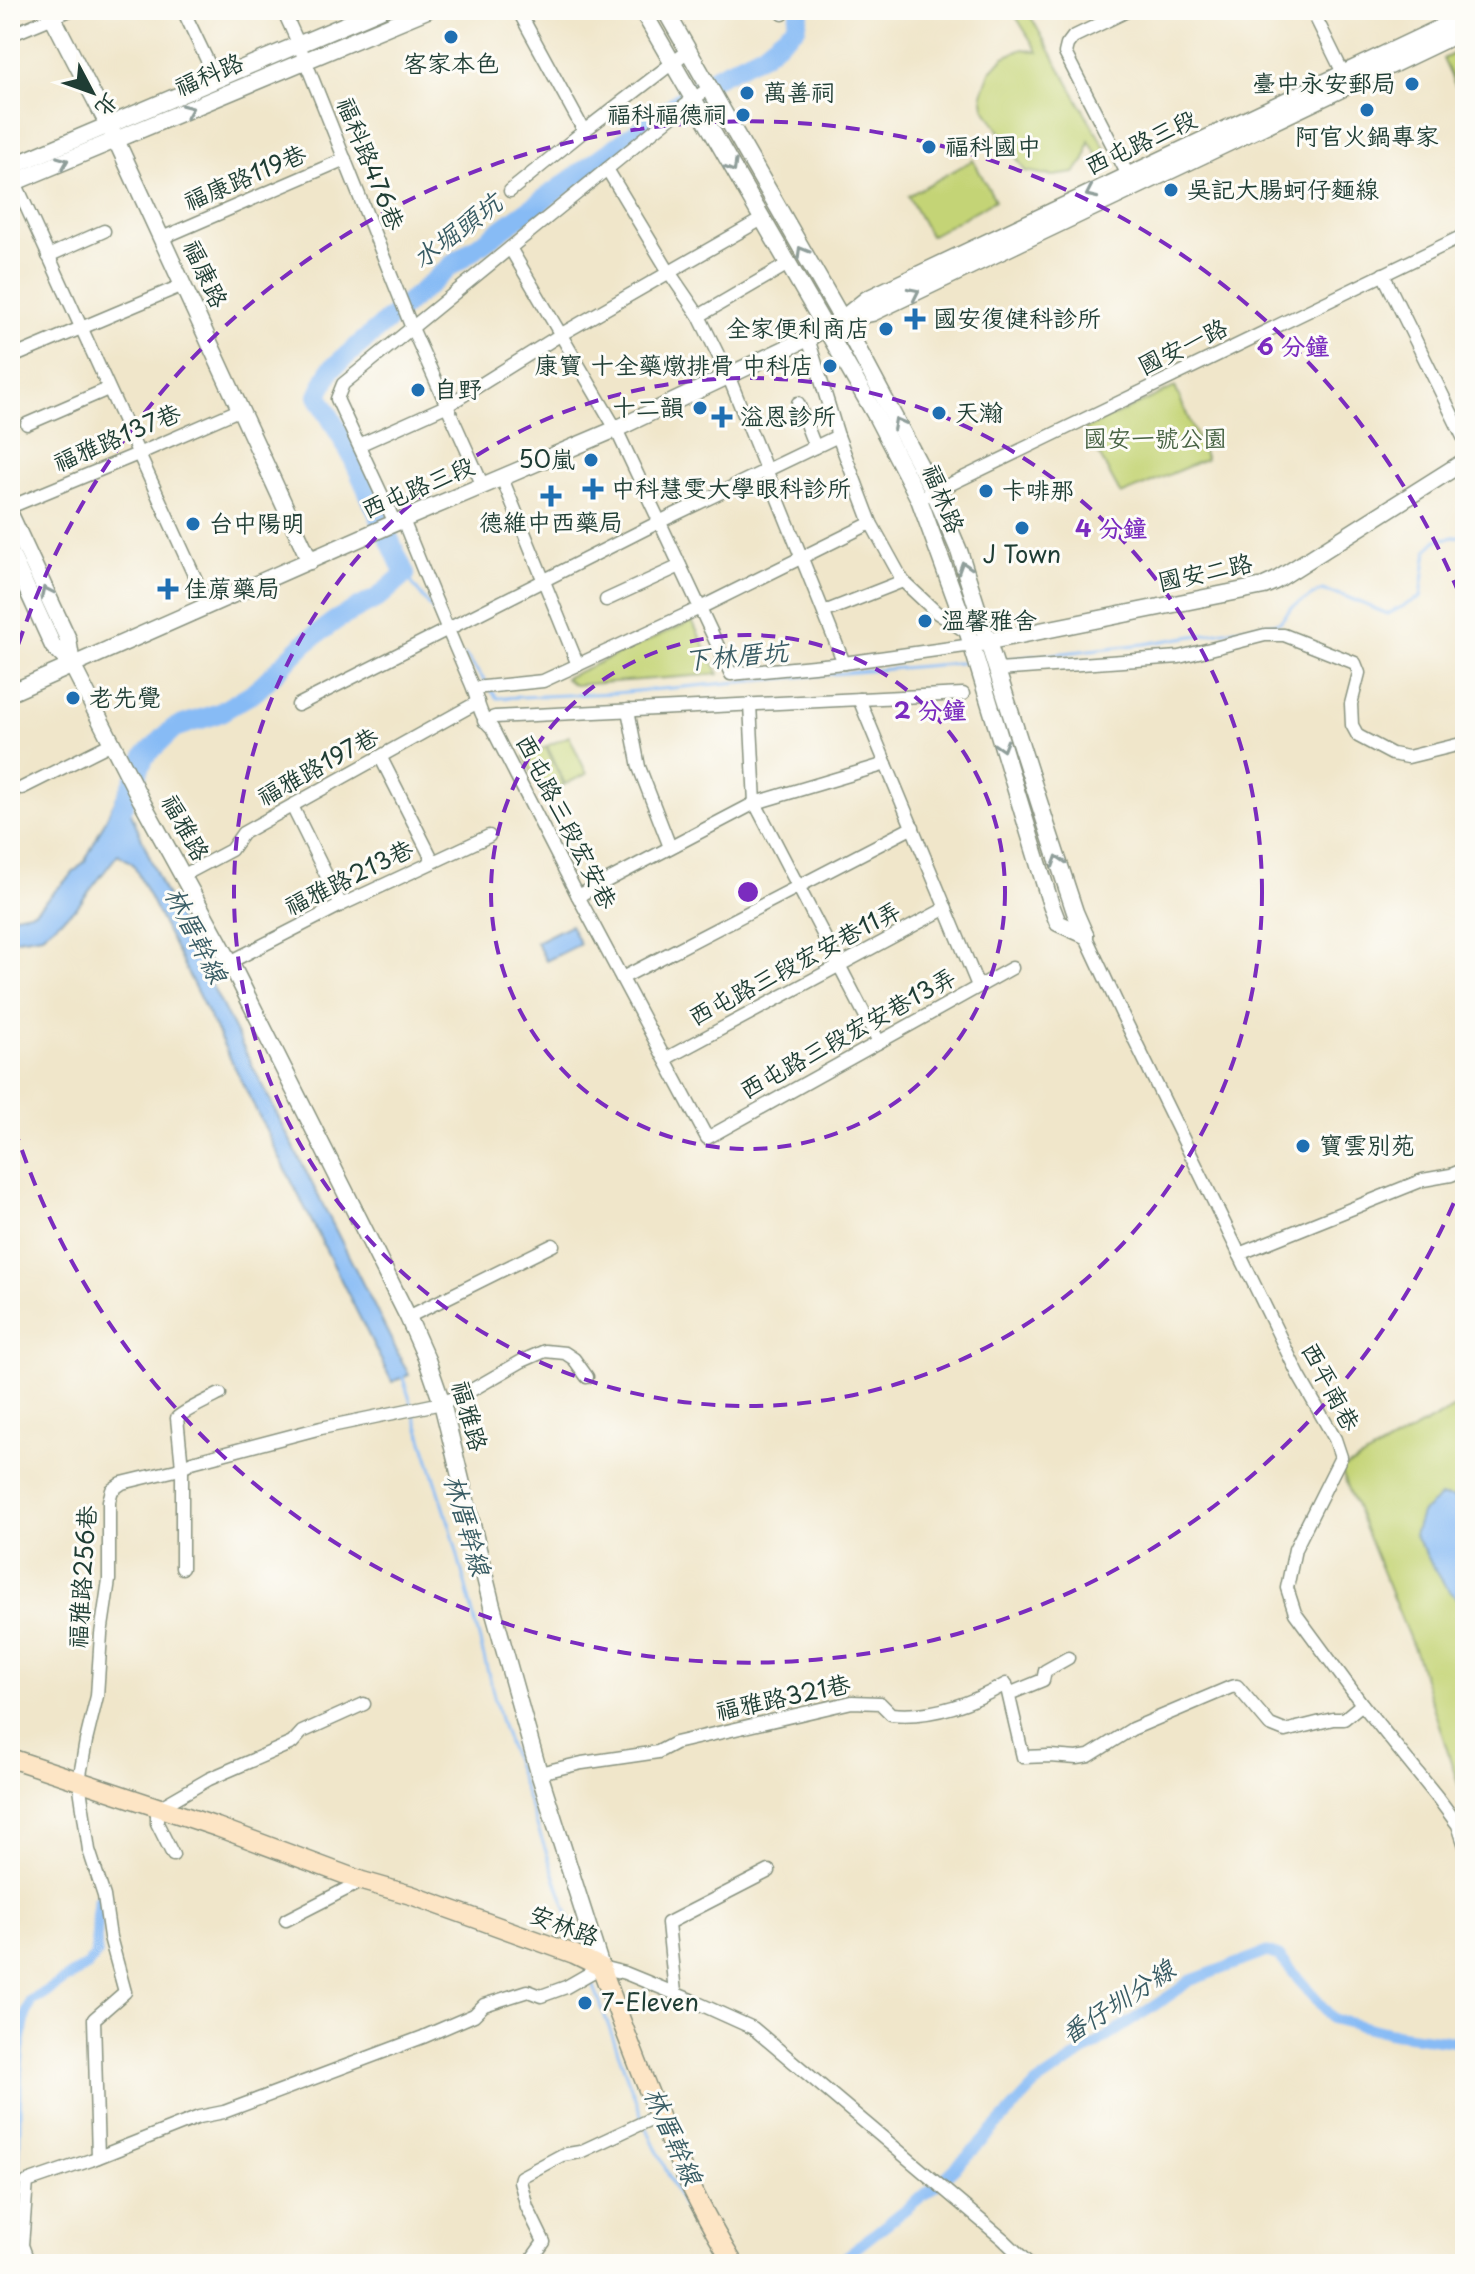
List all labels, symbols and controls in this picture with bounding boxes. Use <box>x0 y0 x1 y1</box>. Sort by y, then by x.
marker: 客家本色 <box>442 28 460 46</box>
street label: 福科路 <box>168 43 248 104</box>
place label: 客家本色 <box>403 44 499 80</box>
north arrow <box>52 52 132 132</box>
place label: 臺中永安郵局 <box>1252 64 1396 100</box>
place label: 萬善祠 <box>763 73 835 109</box>
marker: 臺中永安郵局 <box>1403 75 1421 93</box>
marker: 萬善祠 <box>738 84 756 102</box>
text: 北 <box>89 87 128 125</box>
street label: 福科路476巷 <box>329 91 415 235</box>
place label: 福科福德祠 <box>607 95 727 131</box>
street label: 西屯路三段 <box>1078 100 1202 183</box>
marker: 阿官火鍋專家 <box>1358 101 1376 119</box>
one-way arrow <box>180 104 194 120</box>
marker: 福科福德祠 <box>734 106 752 124</box>
place label: 阿官火鍋專家 <box>1295 117 1439 153</box>
place label: 福科國中 <box>945 127 1041 163</box>
street label: 福康路119巷 <box>177 134 311 218</box>
marker: 福科國中 <box>920 138 938 156</box>
one-way arrow <box>55 156 69 172</box>
one-way arrow <box>722 158 738 173</box>
place label: 吳記大腸蚵仔麵線 <box>1187 170 1379 206</box>
water label: 水堀頭坑 <box>403 181 512 277</box>
marker: 吳記大腸蚵仔麵線 <box>1162 181 1180 199</box>
one-way arrow <box>1084 183 1099 199</box>
street label: 福康路 <box>175 233 238 313</box>
one-way arrow <box>796 246 812 260</box>
one-way arrow <box>906 287 921 303</box>
place label: 國安復健科診所 <box>933 299 1101 335</box>
marker: 國安復健科診所 <box>904 308 926 330</box>
street label: 國安一路 <box>1131 308 1233 382</box>
place label: 全家便利商店 <box>726 309 870 345</box>
marker: 全家便利商店 <box>877 320 895 338</box>
text: 6 分鐘 <box>1257 327 1329 363</box>
place label: 康寶 十全藥燉排骨 中科店 <box>534 346 814 382</box>
marker: 康寶 十全藥燉排骨 中科店 <box>821 357 839 375</box>
place label: 自野 <box>434 370 482 406</box>
marker: 自野 <box>409 381 427 399</box>
place label: 十二韻 <box>612 388 684 424</box>
street label: 福雅路137巷 <box>47 393 186 479</box>
place label: 天瀚 <box>955 393 1003 429</box>
place label: 溢恩診所 <box>740 397 836 433</box>
marker: 十二韻 <box>691 399 709 417</box>
marker: 天瀚 <box>930 404 948 422</box>
marker: 溢恩診所 <box>711 406 733 428</box>
one-way arrow <box>893 416 908 431</box>
park label: 國安一號公園 <box>1083 419 1227 455</box>
place label: 50嵐 <box>518 440 575 476</box>
street label: 西屯路三段 <box>355 446 479 526</box>
marker: 50嵐 <box>582 451 600 469</box>
street label: 福林路 <box>915 458 975 538</box>
place label: 中科慧雯大學眼科診所 <box>611 469 851 505</box>
place label: 卡啡那 <box>1002 471 1074 507</box>
marker: 中科慧雯大學眼科診所 <box>582 478 604 500</box>
marker: 卡啡那 <box>977 482 995 500</box>
marker: 德維中西藥局 <box>542 487 560 505</box>
place label: 德維中西藥局 <box>479 503 623 539</box>
place label: 台中陽明 <box>209 504 305 540</box>
text: 4 分鐘 <box>1075 509 1147 545</box>
marker: 台中陽明 <box>184 515 202 533</box>
marker: J Town <box>1013 519 1031 537</box>
place label: J Town <box>983 535 1061 571</box>
street label: 國安二路 <box>1154 543 1255 599</box>
one-way arrow <box>957 560 973 574</box>
place label: 佳蒝藥局 <box>184 569 280 605</box>
marker: 佳蒝藥局 <box>159 580 177 598</box>
one-way arrow <box>40 586 56 601</box>
place label: 溫馨雅舍 <box>941 601 1037 637</box>
marker: 溫馨雅舍 <box>916 612 934 630</box>
water label: 下林厝坑 <box>682 630 792 678</box>
place label: 老先覺 <box>89 678 161 714</box>
marker: 老先覺 <box>64 689 82 707</box>
text: 2 分鐘 <box>894 691 966 727</box>
street label: 福雅路197巷 <box>250 717 384 813</box>
street label: 西屯路三段宏安巷 <box>508 727 627 915</box>
one-way arrow <box>993 738 1009 752</box>
street label: 福雅路 <box>154 787 220 867</box>
street label: 福雅路213巷 <box>277 829 419 923</box>
one-way arrow <box>1052 855 1068 869</box>
centre of rings <box>734 878 762 906</box>
water label: 林厝幹線 <box>156 879 239 991</box>
street label: 西屯路三段宏安巷11弄 <box>681 891 907 1034</box>
street label: 西屯路三段宏安巷13弄 <box>732 958 962 1107</box>
place label: 寶雲別苑 <box>1319 1126 1415 1162</box>
marker: 寶雲別苑 <box>1294 1137 1312 1155</box>
street label: 西平南巷 <box>1293 1335 1370 1437</box>
street label: 福雅路 <box>444 1376 498 1455</box>
water label: 林厝幹線 <box>435 1469 502 1582</box>
street label: 福雅路256巷 <box>58 1504 104 1650</box>
street label: 福雅路321巷 <box>712 1664 854 1728</box>
street label: 安林路 <box>525 1894 605 1954</box>
water label: 番仔圳分線 <box>1052 1948 1184 2053</box>
place label: 7-Eleven <box>601 1983 699 2019</box>
marker: 7-Eleven <box>576 1994 594 2012</box>
water label: 林厝幹線 <box>635 2080 714 2193</box>

